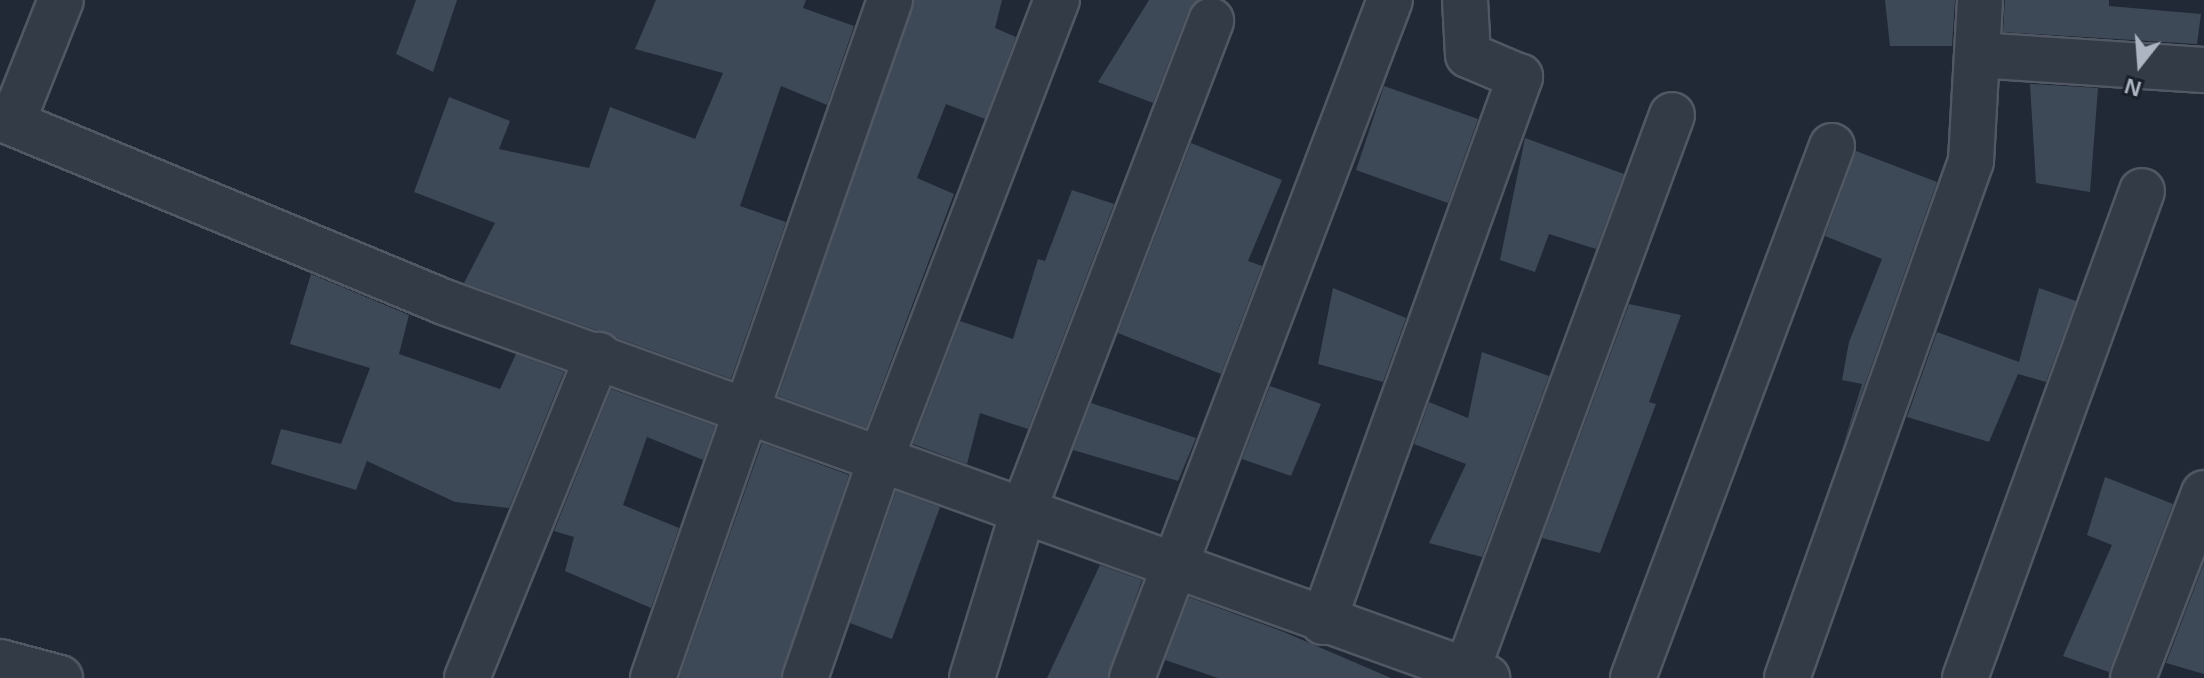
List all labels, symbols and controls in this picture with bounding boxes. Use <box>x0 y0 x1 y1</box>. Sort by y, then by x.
north arrow <box>2100 24 2180 104</box>
text: N <box>2122 73 2144 102</box>

